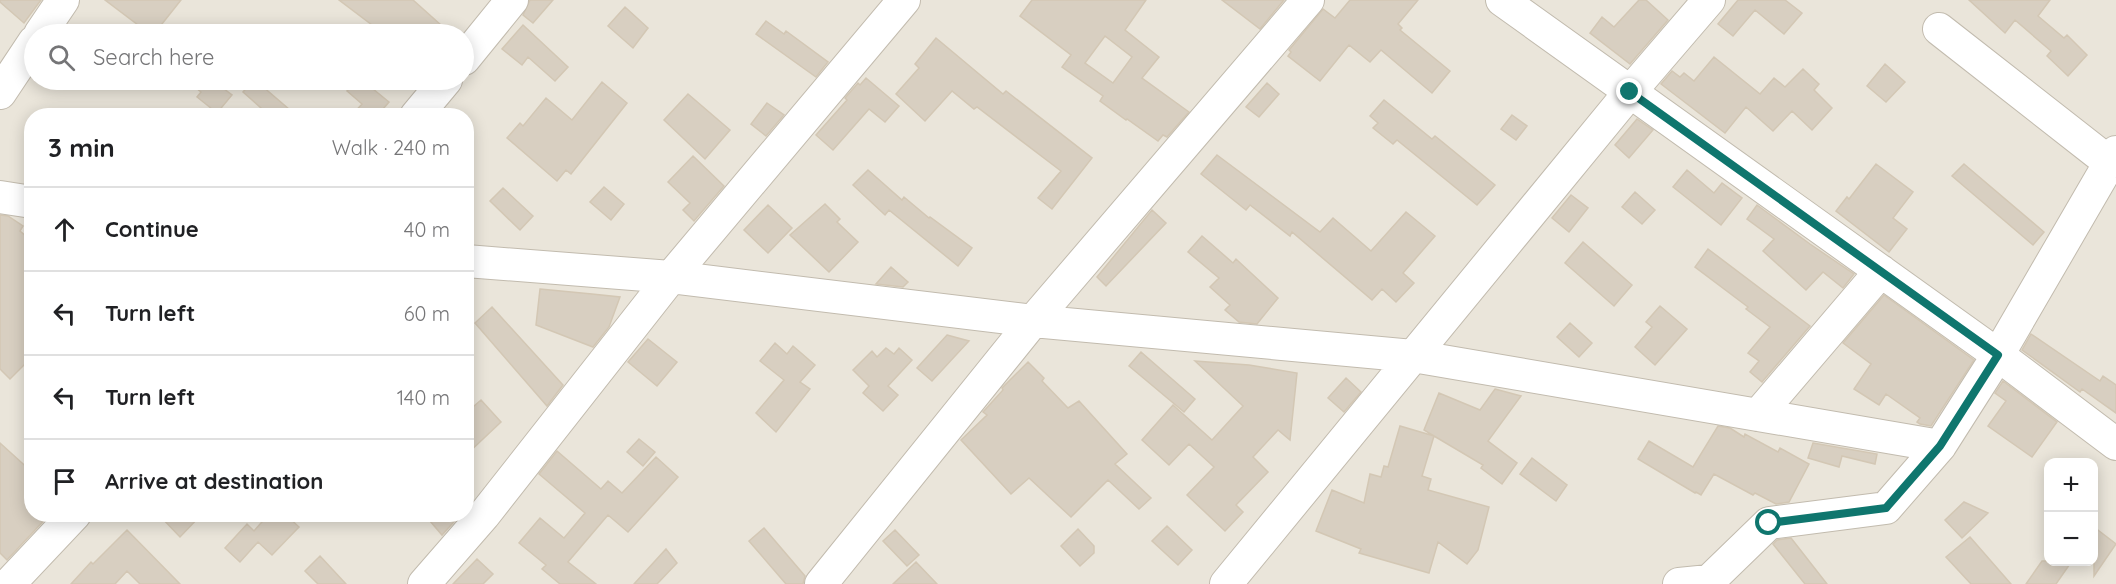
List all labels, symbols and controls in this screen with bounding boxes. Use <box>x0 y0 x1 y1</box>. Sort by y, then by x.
search box <box>24 24 474 90</box>
icon: search <box>45 41 78 74</box>
text: Search here <box>93 43 214 71</box>
route end <box>1616 78 1642 104</box>
text: 3 min <box>48 131 115 164</box>
text: Walk · 240 m <box>332 135 450 160</box>
icon: ahead <box>48 213 81 246</box>
text: Continue <box>105 215 199 243</box>
text: 40 m <box>404 217 450 242</box>
icon: left <box>48 297 81 330</box>
text: Turn left <box>105 299 195 327</box>
text: 60 m <box>404 301 450 326</box>
icon: left <box>48 381 81 414</box>
text: Turn left <box>105 383 195 411</box>
text: 140 m <box>397 385 450 410</box>
map controls <box>2044 458 2098 566</box>
button: + <box>2044 458 2098 512</box>
icon: arrive <box>48 465 81 498</box>
text: Arrive at destination <box>105 467 323 495</box>
route start <box>1755 509 1781 535</box>
button: − <box>2044 512 2098 566</box>

